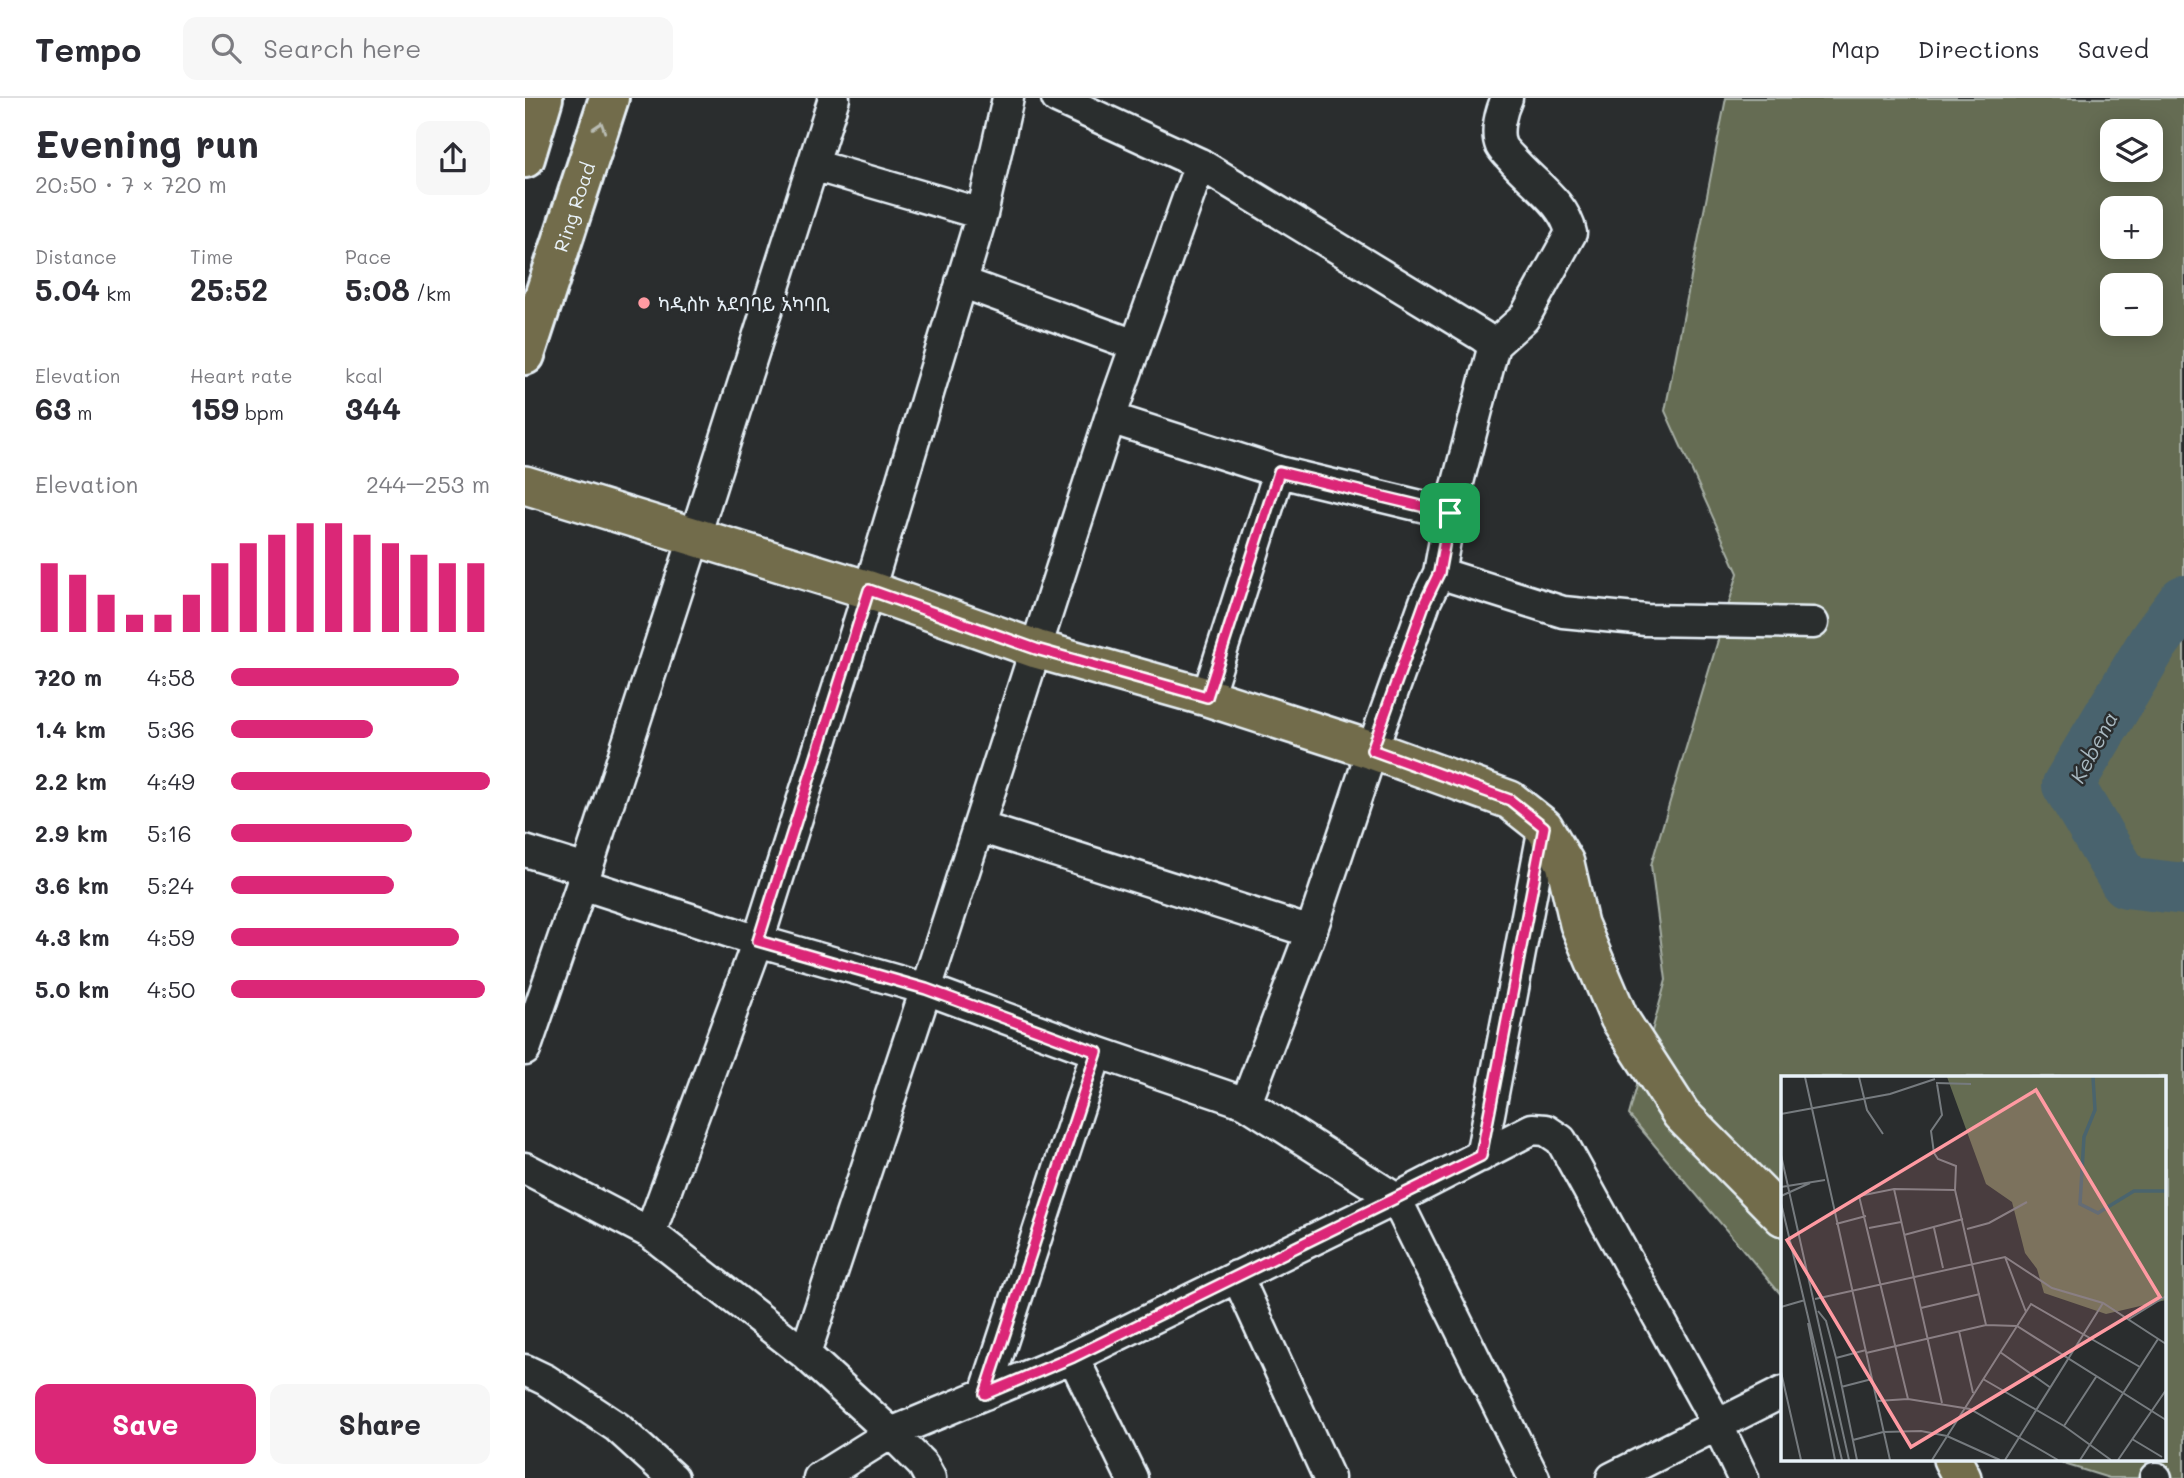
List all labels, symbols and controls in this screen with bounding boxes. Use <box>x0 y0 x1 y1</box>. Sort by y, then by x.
search box <box>183 17 673 80</box>
text: Tempo <box>35 27 141 70</box>
icon: search <box>207 29 245 67</box>
text: Search here <box>263 31 421 65</box>
text: Map <box>1831 33 1880 64</box>
text: Directions <box>1918 33 2040 64</box>
text: Saved <box>2078 33 2149 64</box>
text: Evening run <box>35 118 259 168</box>
map controls <box>2100 119 2163 336</box>
button: layers <box>2100 119 2163 182</box>
button: share <box>416 121 490 195</box>
one-way arrow <box>592 121 606 134</box>
street label: Ring Road <box>547 159 600 255</box>
text: 20:50 · 7 × 720 m <box>35 169 227 199</box>
button: + <box>2100 196 2163 259</box>
text: Distance <box>35 244 117 269</box>
text: Time <box>190 244 233 269</box>
text: Pace <box>345 244 391 269</box>
text: 5.04 <box>35 269 100 309</box>
text: 25:52 <box>190 269 268 309</box>
text: 5:08 <box>345 269 410 309</box>
button: − <box>2100 273 2163 336</box>
text: km <box>100 281 131 306</box>
text: /km <box>410 281 451 306</box>
place label: ካዲስኮ አደባባይ አካባቢ <box>658 291 829 316</box>
marker: ካዲስኮ አደባባይ አካባቢ <box>636 295 652 311</box>
text: Elevation <box>35 363 120 388</box>
text: Heart rate <box>190 363 293 388</box>
text: kcal <box>345 363 383 388</box>
text: 63 <box>35 388 71 428</box>
text: 159 <box>190 388 239 428</box>
text: 344 <box>345 388 401 428</box>
text: m <box>71 400 92 425</box>
text: bpm <box>239 400 284 425</box>
text: Elevation <box>35 469 138 499</box>
text: 244–253 m <box>366 469 490 499</box>
pin <box>1420 483 1480 543</box>
icon: arrive <box>1431 494 1469 532</box>
text: 720 m <box>35 662 102 692</box>
text: 4:58 <box>147 662 195 692</box>
water label: Kebena <box>2063 707 2123 787</box>
text: 1.4 km <box>35 714 106 744</box>
text: 5:36 <box>147 714 195 744</box>
text: 2.2 km <box>35 766 107 796</box>
text: 4:49 <box>147 766 195 796</box>
text: 2.9 km <box>35 818 108 848</box>
text: 5:16 <box>147 818 192 848</box>
text: 3.6 km <box>35 870 109 900</box>
text: 5:24 <box>147 870 194 900</box>
text: 4.3 km <box>35 922 109 952</box>
text: 4:59 <box>147 922 195 952</box>
text: 5.0 km <box>35 974 109 1004</box>
text: 4:50 <box>147 974 195 1004</box>
inset map <box>1781 1076 2167 1460</box>
button: Save <box>35 1384 256 1464</box>
button: Share <box>270 1384 490 1464</box>

